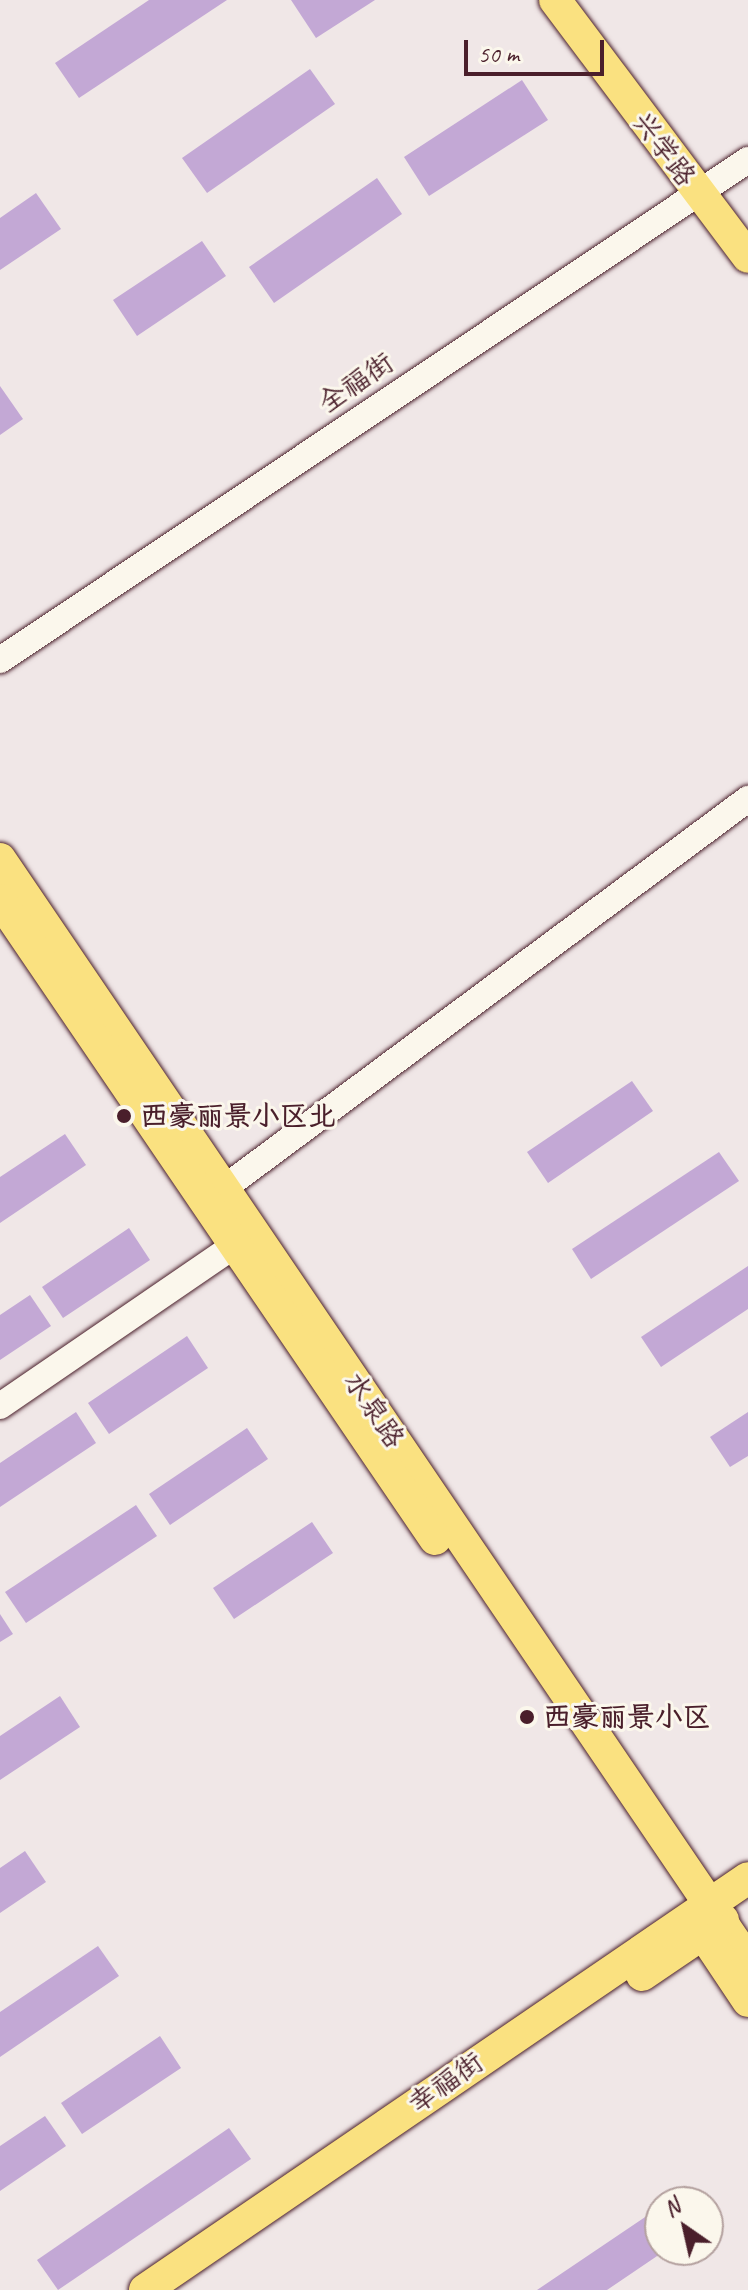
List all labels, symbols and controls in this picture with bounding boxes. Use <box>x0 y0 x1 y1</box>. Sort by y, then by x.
scale bar <box>468 24 608 74</box>
text: 50 m <box>478 39 519 69</box>
street label: 兴学路 <box>625 105 703 193</box>
street label: 全福街 <box>312 346 400 420</box>
place label: 西豪丽景小区北 <box>140 1099 336 1133</box>
marker: 西豪丽景小区北 <box>115 1107 133 1125</box>
street label: 水泉路 <box>337 1366 411 1454</box>
place label: 西豪丽景小区 <box>543 1700 711 1734</box>
marker: 西豪丽景小区 <box>518 1708 536 1726</box>
street label: 幸福街 <box>402 2045 490 2121</box>
north arrow <box>644 2186 724 2266</box>
text: N <box>658 2192 685 2223</box>

